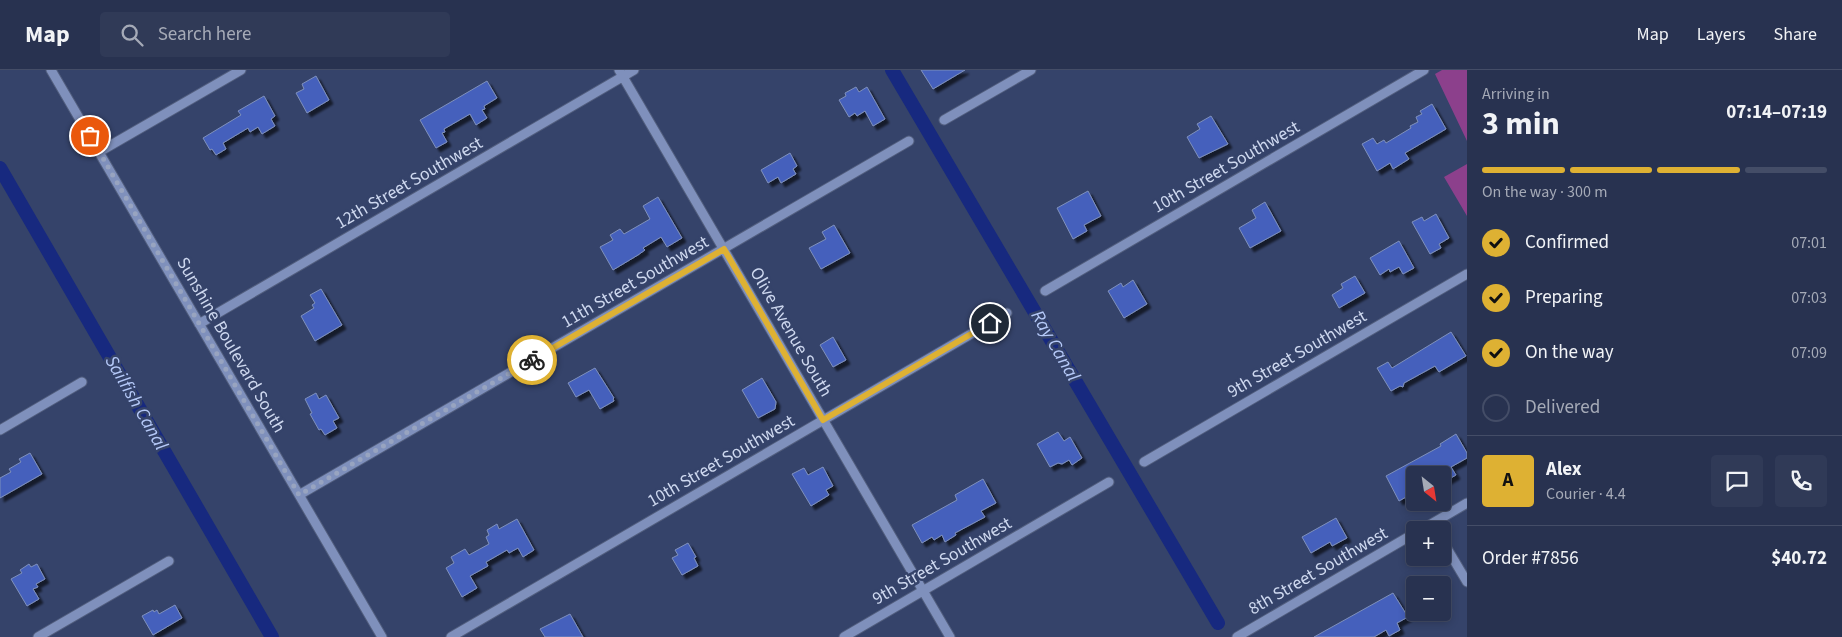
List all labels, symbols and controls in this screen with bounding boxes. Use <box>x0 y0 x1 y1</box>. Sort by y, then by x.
search box <box>100 12 450 57</box>
text: Map <box>25 17 70 52</box>
icon: search <box>118 21 146 49</box>
text: Search here <box>158 21 251 48</box>
text: Map <box>1637 22 1669 47</box>
text: Layers <box>1697 22 1746 47</box>
text: Share <box>1774 22 1817 47</box>
text: Arriving in <box>1482 83 1550 105</box>
text: 07:14–07:19 <box>1726 99 1827 126</box>
text: 3 min <box>1482 101 1560 147</box>
pin <box>69 115 111 157</box>
street label: 10th Street Southwest <box>1148 115 1304 219</box>
icon: bag <box>76 122 104 150</box>
street label: 12th Street Southwest <box>331 131 487 235</box>
text: On the way · 300 m <box>1482 181 1607 203</box>
icon: check <box>1482 229 1510 257</box>
text: Confirmed <box>1525 229 1609 256</box>
street label: 11th Street Southwest <box>557 230 713 334</box>
text: 07:01 <box>1791 232 1827 254</box>
street label: Sunshine Boulevard South <box>170 253 292 437</box>
street label: Olive Avenue South <box>744 263 838 401</box>
icon: check <box>1482 284 1510 312</box>
text: Preparing <box>1525 284 1603 311</box>
text: 07:03 <box>1791 287 1827 309</box>
pin <box>969 302 1011 344</box>
street label: 9th Street Southwest <box>1223 304 1371 404</box>
water label: Ray Canal <box>1024 305 1086 387</box>
icon: home <box>976 309 1004 337</box>
courier <box>507 335 557 385</box>
icon: check <box>1482 339 1510 367</box>
text: On the way <box>1525 339 1614 366</box>
text: 07:09 <box>1791 342 1827 364</box>
icon: bike <box>518 346 546 374</box>
water label: Sailfish Canal <box>98 350 174 456</box>
text: Delivered <box>1525 394 1600 421</box>
street label: 10th Street Southwest <box>643 409 799 513</box>
button: chat <box>1711 455 1763 507</box>
button: phone <box>1775 455 1827 507</box>
text: Alex <box>1546 456 1582 483</box>
north arrow <box>1406 466 1451 511</box>
map controls <box>1406 466 1451 621</box>
text: A <box>1503 467 1513 494</box>
text: Courier · 4.4 <box>1546 483 1626 505</box>
street label: 9th Street Southwest <box>868 511 1016 611</box>
street label: 8th Street Southwest <box>1244 521 1392 621</box>
button: + <box>1406 521 1451 566</box>
text: Order #7856 <box>1482 545 1579 572</box>
text: $40.72 <box>1771 545 1827 572</box>
button: − <box>1406 576 1451 621</box>

